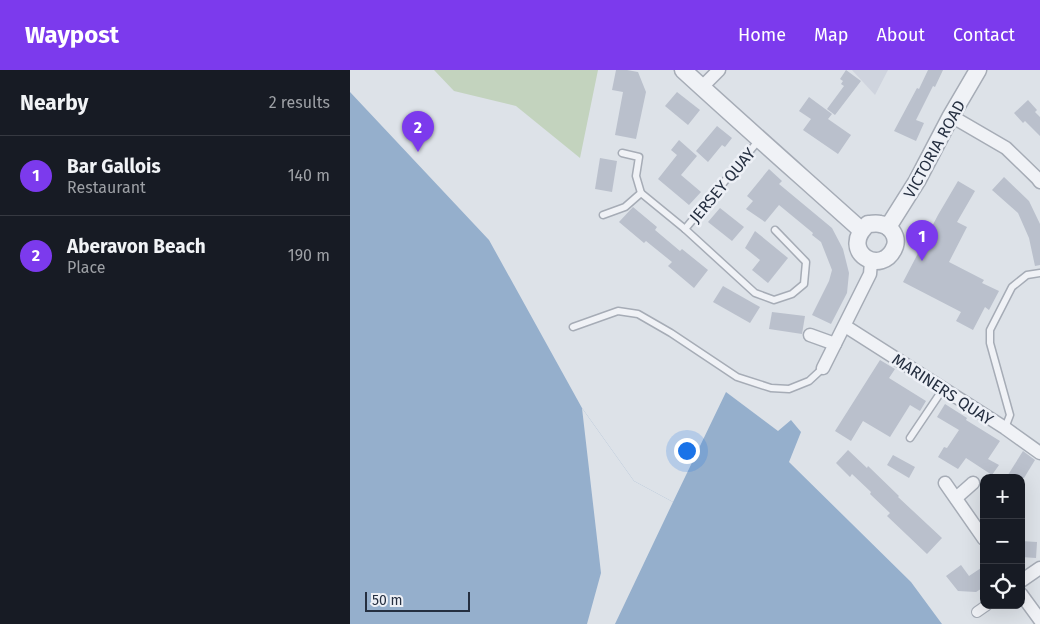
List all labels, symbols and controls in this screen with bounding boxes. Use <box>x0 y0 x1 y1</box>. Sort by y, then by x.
text: Waypost <box>25 21 119 49</box>
text: Home <box>738 24 786 46</box>
text: Map <box>814 24 848 46</box>
text: About <box>876 24 925 46</box>
text: Contact <box>953 24 1015 46</box>
text: Nearby <box>20 90 88 116</box>
text: 2 results <box>269 93 330 112</box>
street label: VICTORIA ROAD <box>900 97 969 201</box>
pin: 2 <box>402 111 434 152</box>
street label: JERSEY QUAY <box>686 144 759 227</box>
text: Bar Gallois <box>67 155 161 178</box>
text: 1 <box>32 166 40 185</box>
text: 140 m <box>288 166 330 185</box>
text: Restaurant <box>67 178 146 197</box>
pin: 1 <box>906 220 938 261</box>
text: Aberavon Beach <box>67 235 206 258</box>
text: 2 <box>32 246 40 265</box>
text: 190 m <box>288 246 330 265</box>
text: Place <box>67 258 106 277</box>
street label: MARINERS QUAY <box>889 350 997 429</box>
your location <box>674 438 700 464</box>
map controls <box>980 474 1025 609</box>
button: + <box>980 474 1025 519</box>
button: − <box>980 519 1025 564</box>
button: locate <box>980 564 1025 609</box>
scale bar <box>365 589 470 612</box>
text: 50 m <box>372 592 403 609</box>

